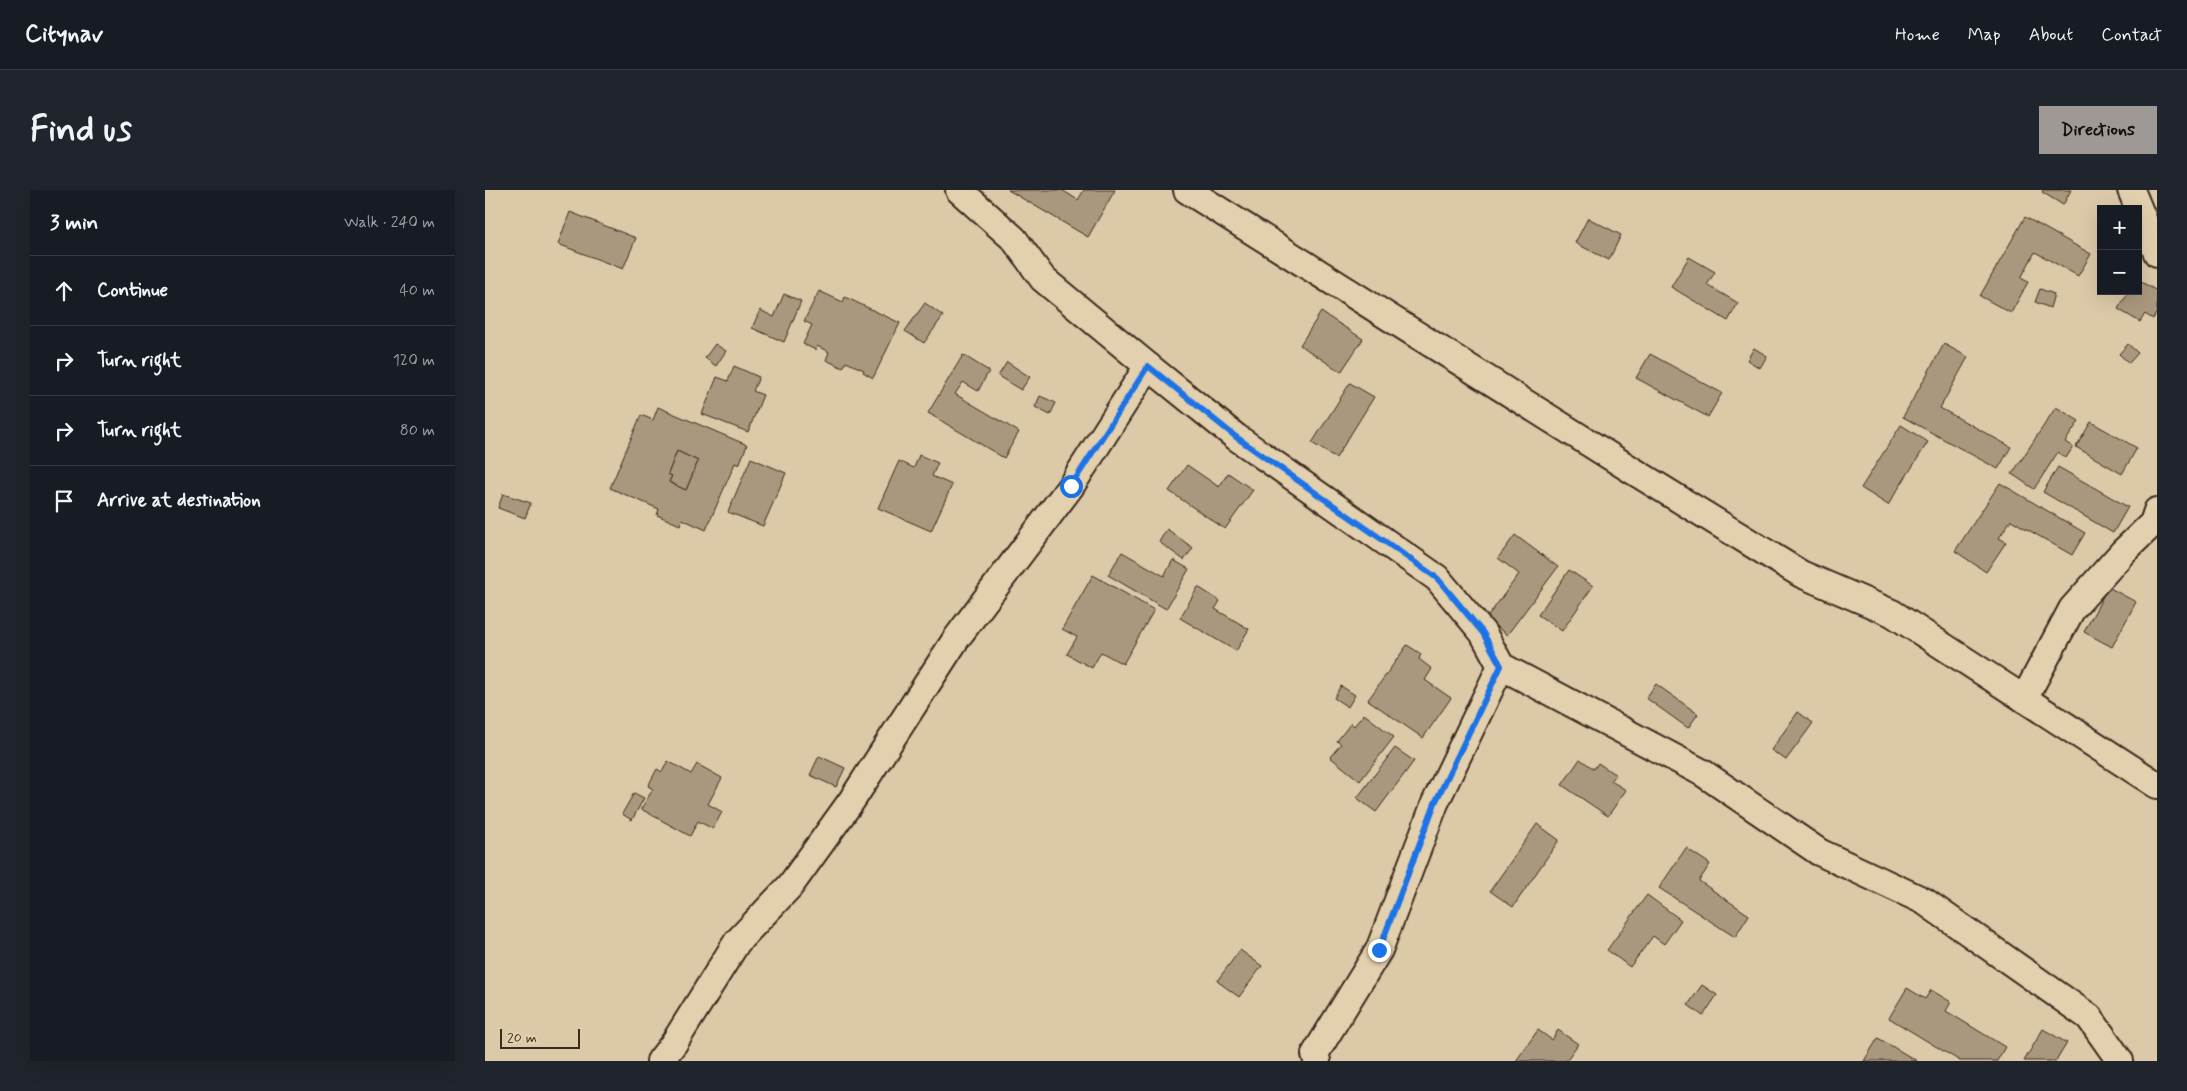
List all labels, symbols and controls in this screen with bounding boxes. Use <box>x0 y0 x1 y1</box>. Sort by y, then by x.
text: Citynav <box>25 19 103 50</box>
text: Home <box>1895 23 1940 47</box>
text: Map <box>1968 23 2001 47</box>
text: About <box>2029 23 2073 47</box>
text: Contact <box>2101 23 2162 47</box>
button: Directions <box>2039 106 2157 154</box>
text: Find us <box>30 107 132 153</box>
map controls <box>2097 205 2142 295</box>
button: + <box>2097 205 2142 250</box>
text: 3 min <box>50 209 98 237</box>
text: Walk · 240 m <box>344 212 435 233</box>
button: − <box>2097 250 2142 295</box>
icon: ahead <box>50 277 78 305</box>
text: Continue <box>97 278 168 303</box>
text: 40 m <box>399 280 435 301</box>
icon: right <box>50 347 78 375</box>
text: Turn right <box>97 348 181 373</box>
text: 120 m <box>393 350 435 371</box>
icon: right <box>50 417 78 445</box>
text: Turn right <box>97 418 181 443</box>
text: 80 m <box>400 420 435 441</box>
route start <box>1060 475 1083 498</box>
icon: arrive <box>50 487 78 515</box>
text: Arrive at destination <box>97 488 261 513</box>
route end <box>1368 939 1391 962</box>
scale bar <box>500 1026 580 1049</box>
text: 20 m <box>507 1029 537 1047</box>

